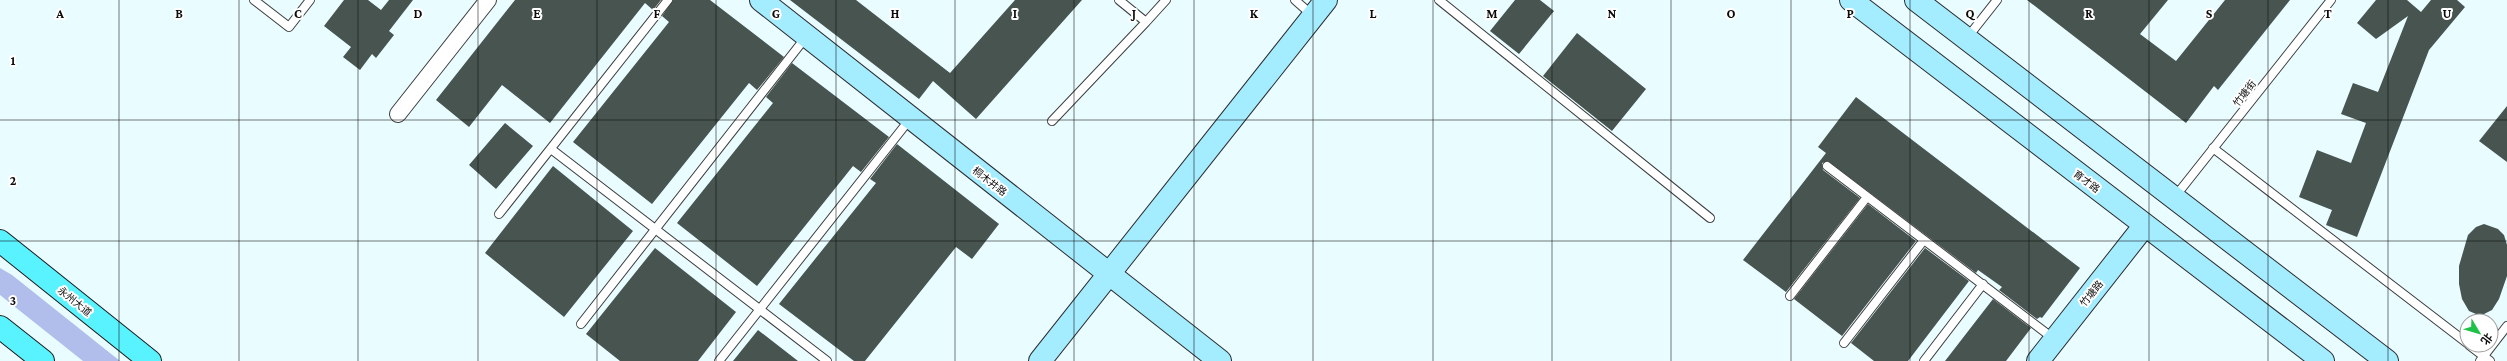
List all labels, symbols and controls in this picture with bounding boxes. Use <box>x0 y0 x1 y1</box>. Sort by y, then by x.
text: A <box>55 6 64 21</box>
text: B <box>175 6 183 21</box>
text: C <box>294 6 302 21</box>
text: D <box>414 6 423 21</box>
text: E <box>533 6 541 21</box>
text: F <box>654 6 661 21</box>
text: G <box>772 6 780 21</box>
text: H <box>891 6 900 21</box>
text: I <box>1013 6 1017 21</box>
text: J <box>1130 6 1136 21</box>
text: K <box>1250 6 1259 21</box>
text: L <box>1370 6 1377 21</box>
text: M <box>1486 6 1498 21</box>
text: N <box>1608 6 1617 21</box>
text: O <box>1727 6 1736 21</box>
text: P <box>1846 6 1854 21</box>
text: Q <box>1966 6 1976 21</box>
text: R <box>2085 6 2093 21</box>
text: S <box>2206 6 2213 21</box>
text: T <box>2324 6 2332 21</box>
text: U <box>2443 6 2452 21</box>
text: 1 <box>11 53 16 68</box>
street label: 竹塘街 <box>2231 78 2258 109</box>
street label: 桐木井路 <box>971 165 1009 198</box>
street label: 育才路 <box>2071 168 2102 195</box>
text: 2 <box>10 173 17 188</box>
street label: 竹塘路 <box>2078 278 2105 308</box>
street label: 永州大道 <box>56 285 94 318</box>
text: 3 <box>10 293 16 308</box>
north arrow <box>2459 313 2499 353</box>
text: 北 <box>2479 331 2495 347</box>

